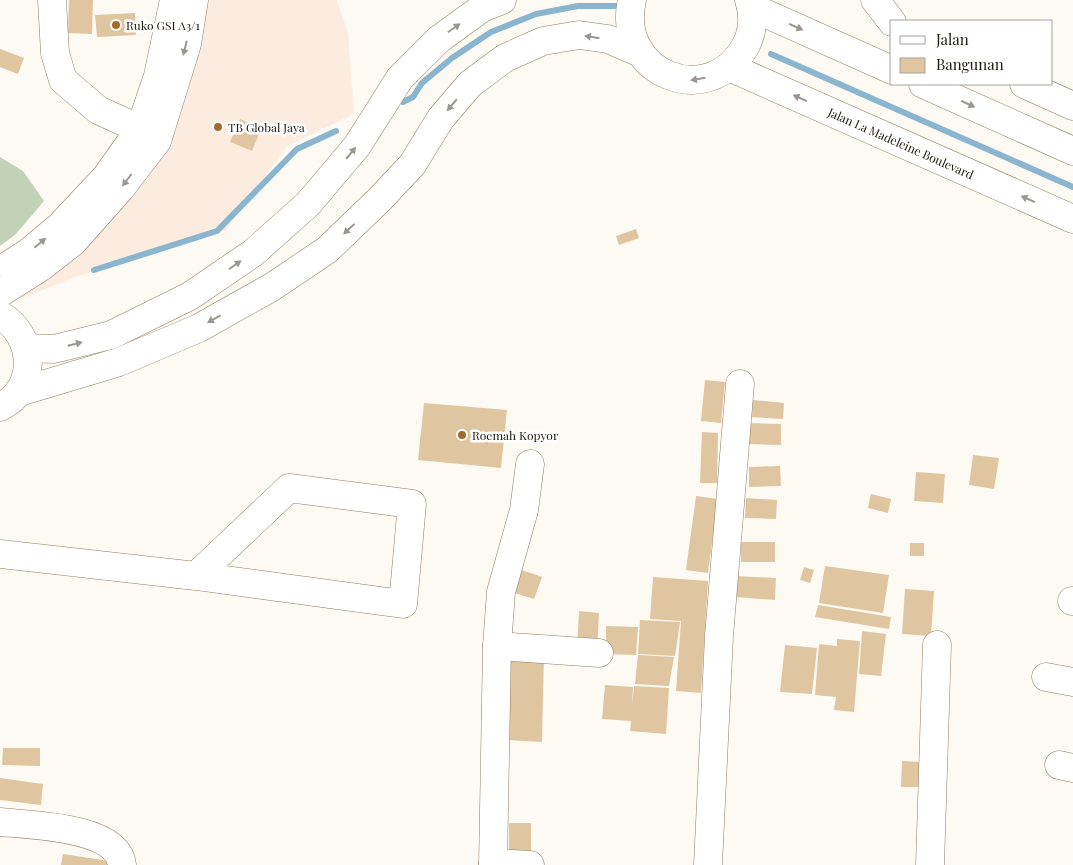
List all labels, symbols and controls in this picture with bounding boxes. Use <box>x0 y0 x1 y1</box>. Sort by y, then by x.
place label: Ruko GSI A3/1 <box>126 17 201 33</box>
marker: Ruko GSI A3/1 <box>110 19 122 31</box>
legend <box>890 20 1053 85</box>
one-way arrow <box>447 23 461 33</box>
one-way arrow <box>789 23 803 31</box>
text: Jalan <box>935 29 969 49</box>
one-way arrow <box>584 32 600 40</box>
one-way arrow <box>181 40 189 55</box>
text: Bangunan <box>936 54 1004 74</box>
one-way arrow <box>690 75 706 83</box>
one-way arrow <box>793 94 807 102</box>
one-way arrow <box>446 98 458 110</box>
one-way arrow <box>961 100 975 108</box>
street label: Jalan La Madeleine Boulevard <box>825 103 976 182</box>
place label: TB Global Jaya <box>228 119 305 135</box>
marker: TB Global Jaya <box>212 121 224 133</box>
one-way arrow <box>346 146 357 159</box>
one-way arrow <box>122 173 132 187</box>
one-way arrow <box>1021 195 1035 203</box>
one-way arrow <box>343 223 355 235</box>
one-way arrow <box>34 238 46 249</box>
one-way arrow <box>228 260 242 270</box>
one-way arrow <box>207 315 222 323</box>
one-way arrow <box>67 340 82 348</box>
place label: Roemah Kopyor <box>472 427 559 443</box>
marker: Roemah Kopyor <box>456 429 468 441</box>

